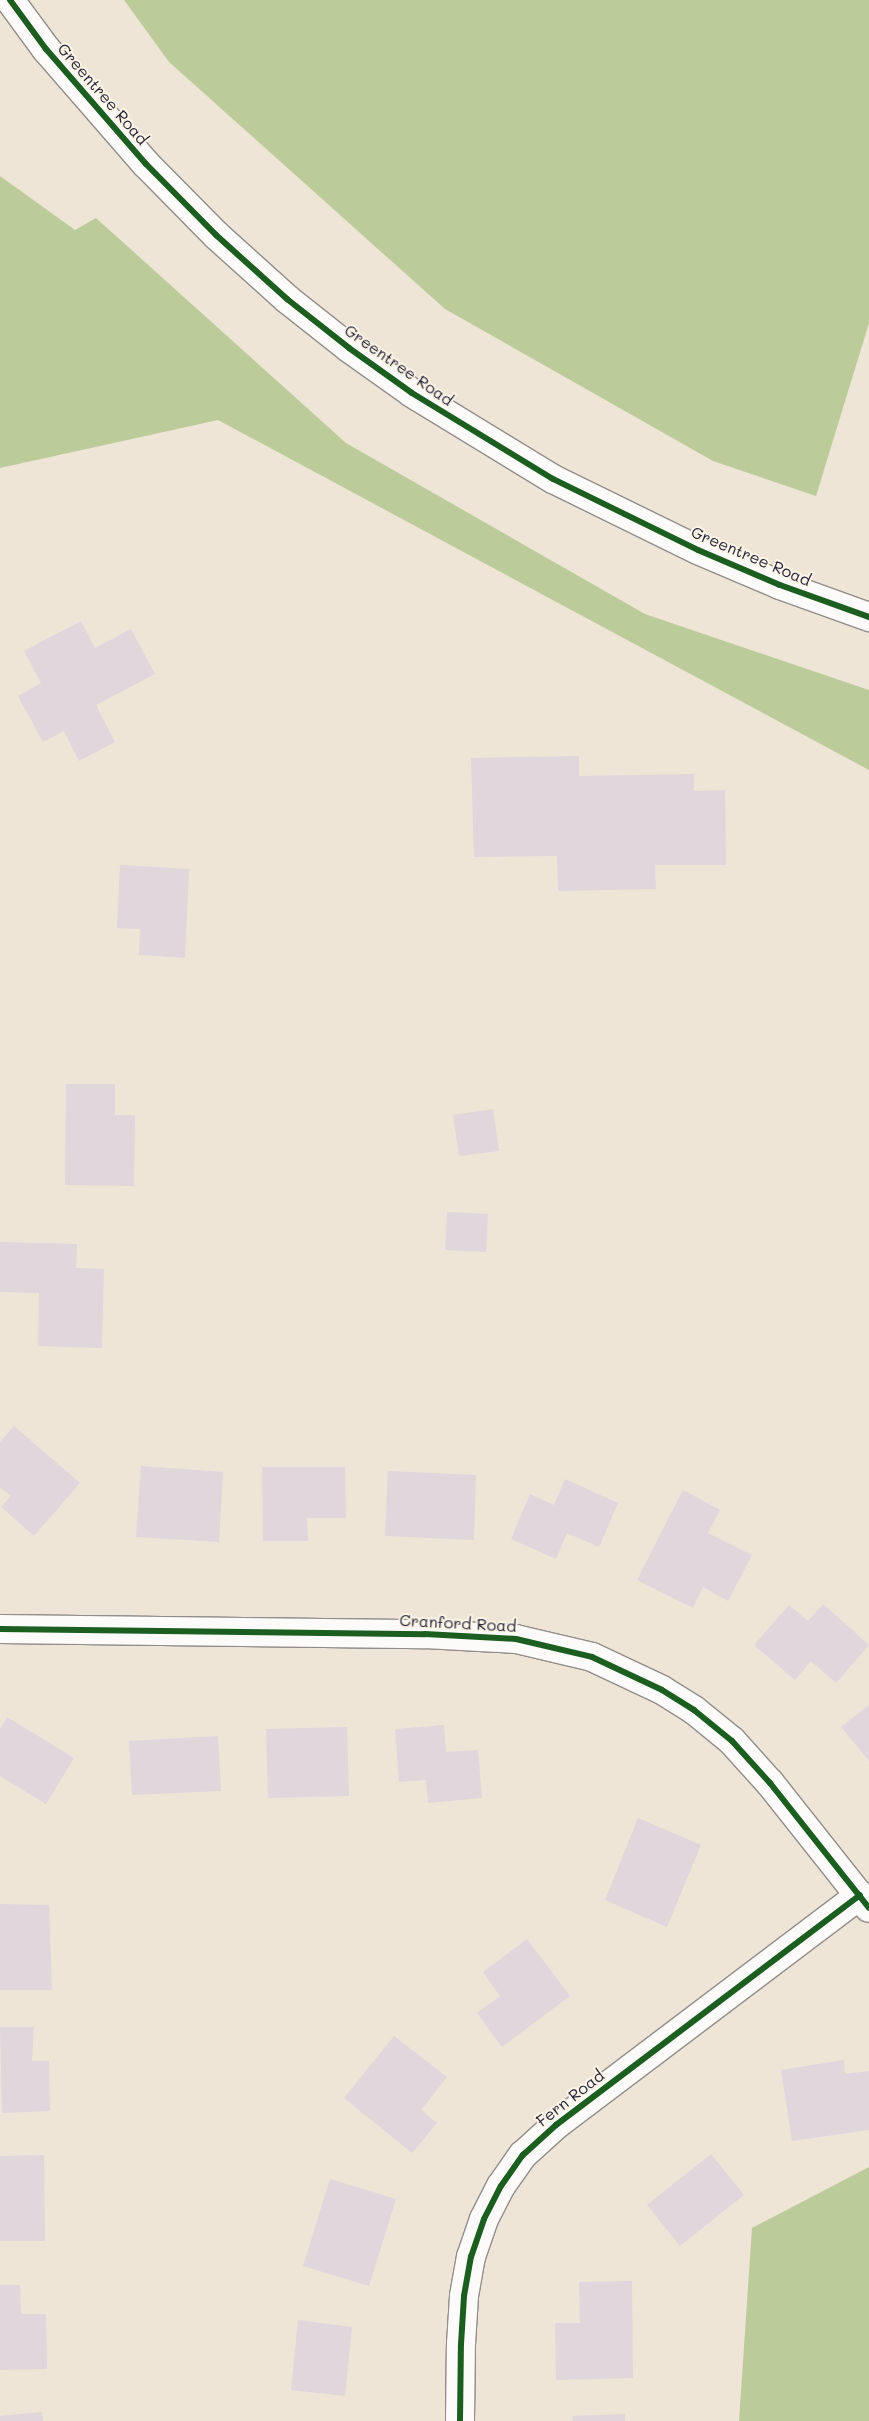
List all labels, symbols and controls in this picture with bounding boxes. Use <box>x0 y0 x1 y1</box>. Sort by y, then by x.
street label: Greentree Road <box>54 39 152 149</box>
street label: Greentree Road <box>341 320 457 410</box>
street label: Greentree Road <box>688 522 814 590</box>
street label: Cranford Road <box>399 1610 517 1636</box>
street label: Fern Road <box>532 2066 608 2130</box>

